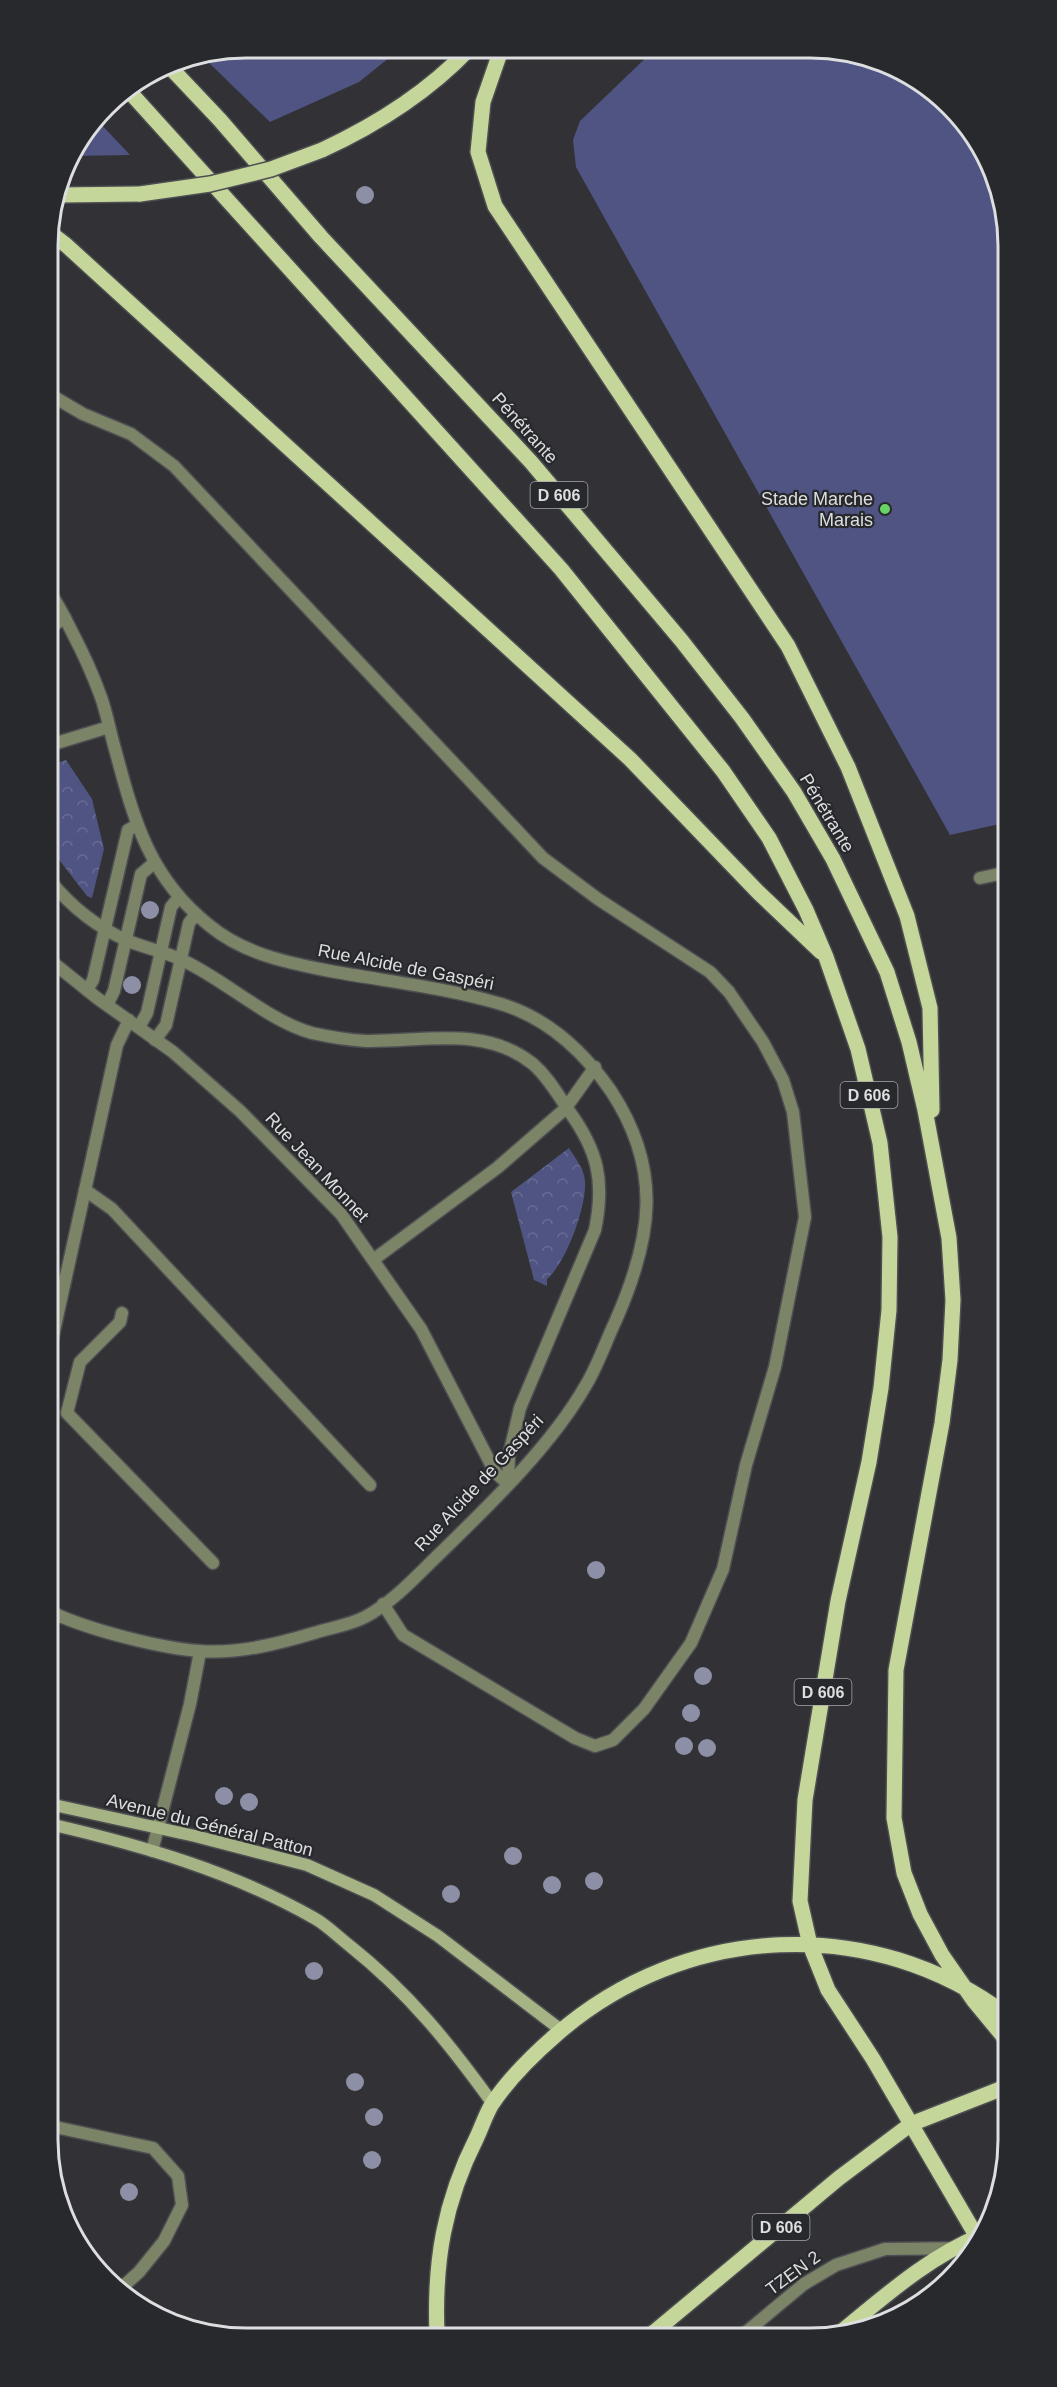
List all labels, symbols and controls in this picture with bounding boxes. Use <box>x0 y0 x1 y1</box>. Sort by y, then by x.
street label: Pénétrante <box>488 389 562 467</box>
road number: D 606 <box>530 482 588 508</box>
place label: Stade Marche Marais <box>761 489 873 530</box>
marker: Stade Marche Marais <box>878 502 892 516</box>
street label: Pénétrante <box>796 770 858 856</box>
street label: Rue Alcide de Gaspéri <box>316 940 496 994</box>
road number: D 606 <box>840 1082 898 1108</box>
street label: Rue Jean Monnet <box>261 1108 373 1226</box>
street label: Rue Alcide de Gaspéri <box>411 1411 547 1555</box>
road number: D 606 <box>794 1679 852 1705</box>
street label: Avenue du Général Patton <box>105 1790 315 1860</box>
road number: D 606 <box>752 2214 810 2240</box>
street label: TZEN 2 <box>762 2247 824 2299</box>

